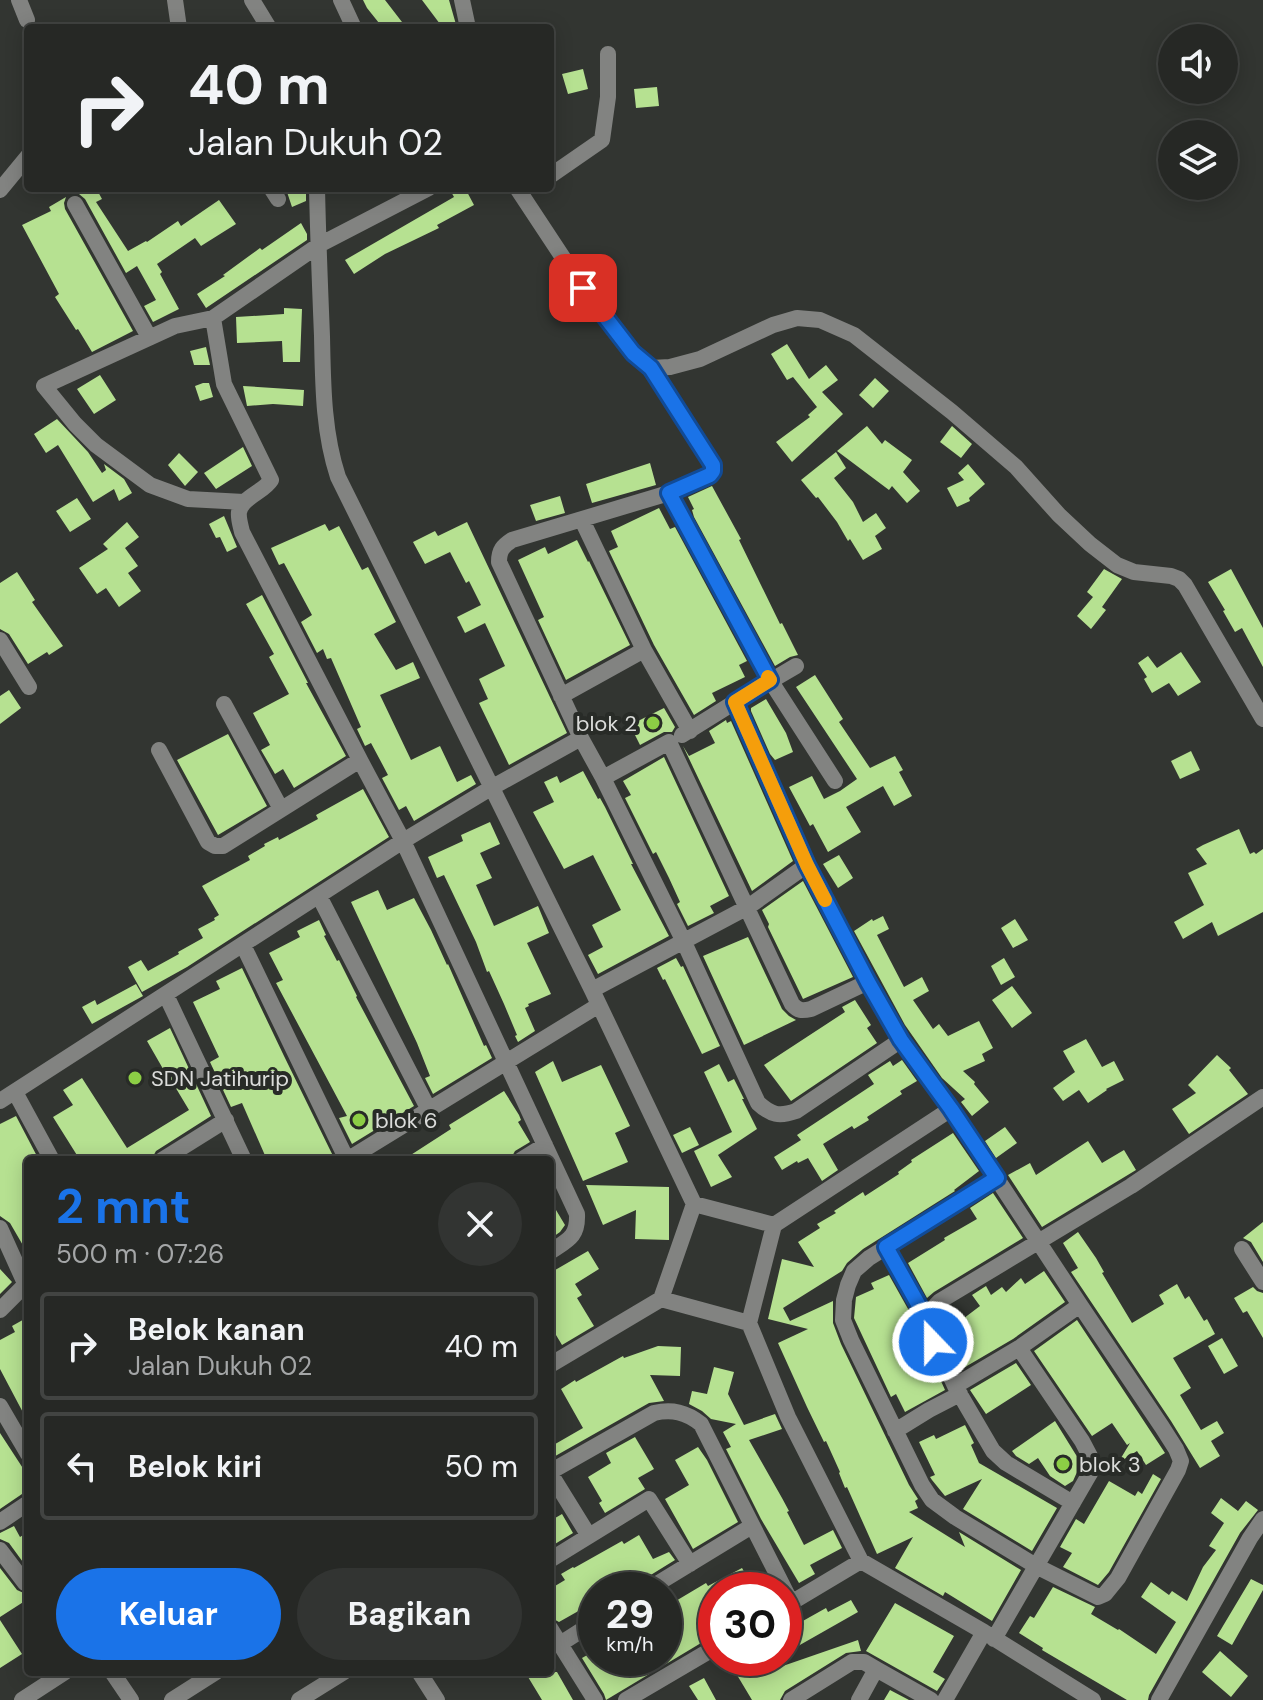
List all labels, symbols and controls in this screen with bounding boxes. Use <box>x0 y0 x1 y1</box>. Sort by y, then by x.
map controls <box>1158 24 1238 200</box>
button: sound <box>1158 24 1238 104</box>
text: 40 m <box>188 48 330 121</box>
icon: right <box>56 56 160 160</box>
text: Jalan Dukuh 02 <box>188 119 443 166</box>
button: layers <box>1158 120 1238 200</box>
pin <box>549 254 617 322</box>
icon: arrive <box>561 266 605 310</box>
place label: blok 2 <box>576 709 637 738</box>
marker: blok 2 <box>644 714 662 732</box>
place label: SDN Jatihurip <box>151 1064 289 1093</box>
marker: SDN Jatihurip <box>126 1069 144 1087</box>
place label: blok 6 <box>375 1106 437 1135</box>
marker: blok 6 <box>350 1111 368 1129</box>
text: 2 mnt <box>56 1175 191 1238</box>
button: close <box>438 1182 522 1266</box>
text: 500 m · 07:26 <box>56 1237 224 1271</box>
position arrow <box>891 1300 975 1384</box>
text: Belok kanan <box>128 1310 305 1349</box>
icon: right <box>60 1324 104 1368</box>
text: 40 m <box>445 1327 518 1366</box>
text: Jalan Dukuh 02 <box>128 1349 312 1383</box>
icon: left <box>60 1444 104 1488</box>
text: Belok kiri <box>128 1447 262 1486</box>
text: 50 m <box>444 1447 518 1486</box>
place label: blok 3 <box>1079 1450 1141 1479</box>
marker: blok 3 <box>1054 1455 1072 1473</box>
button: Keluar <box>56 1568 281 1660</box>
button: Bagikan <box>297 1568 522 1660</box>
speed limit sign: 30 <box>698 1572 802 1676</box>
text: 29 <box>606 1588 654 1640</box>
text: km/h <box>606 1631 654 1657</box>

